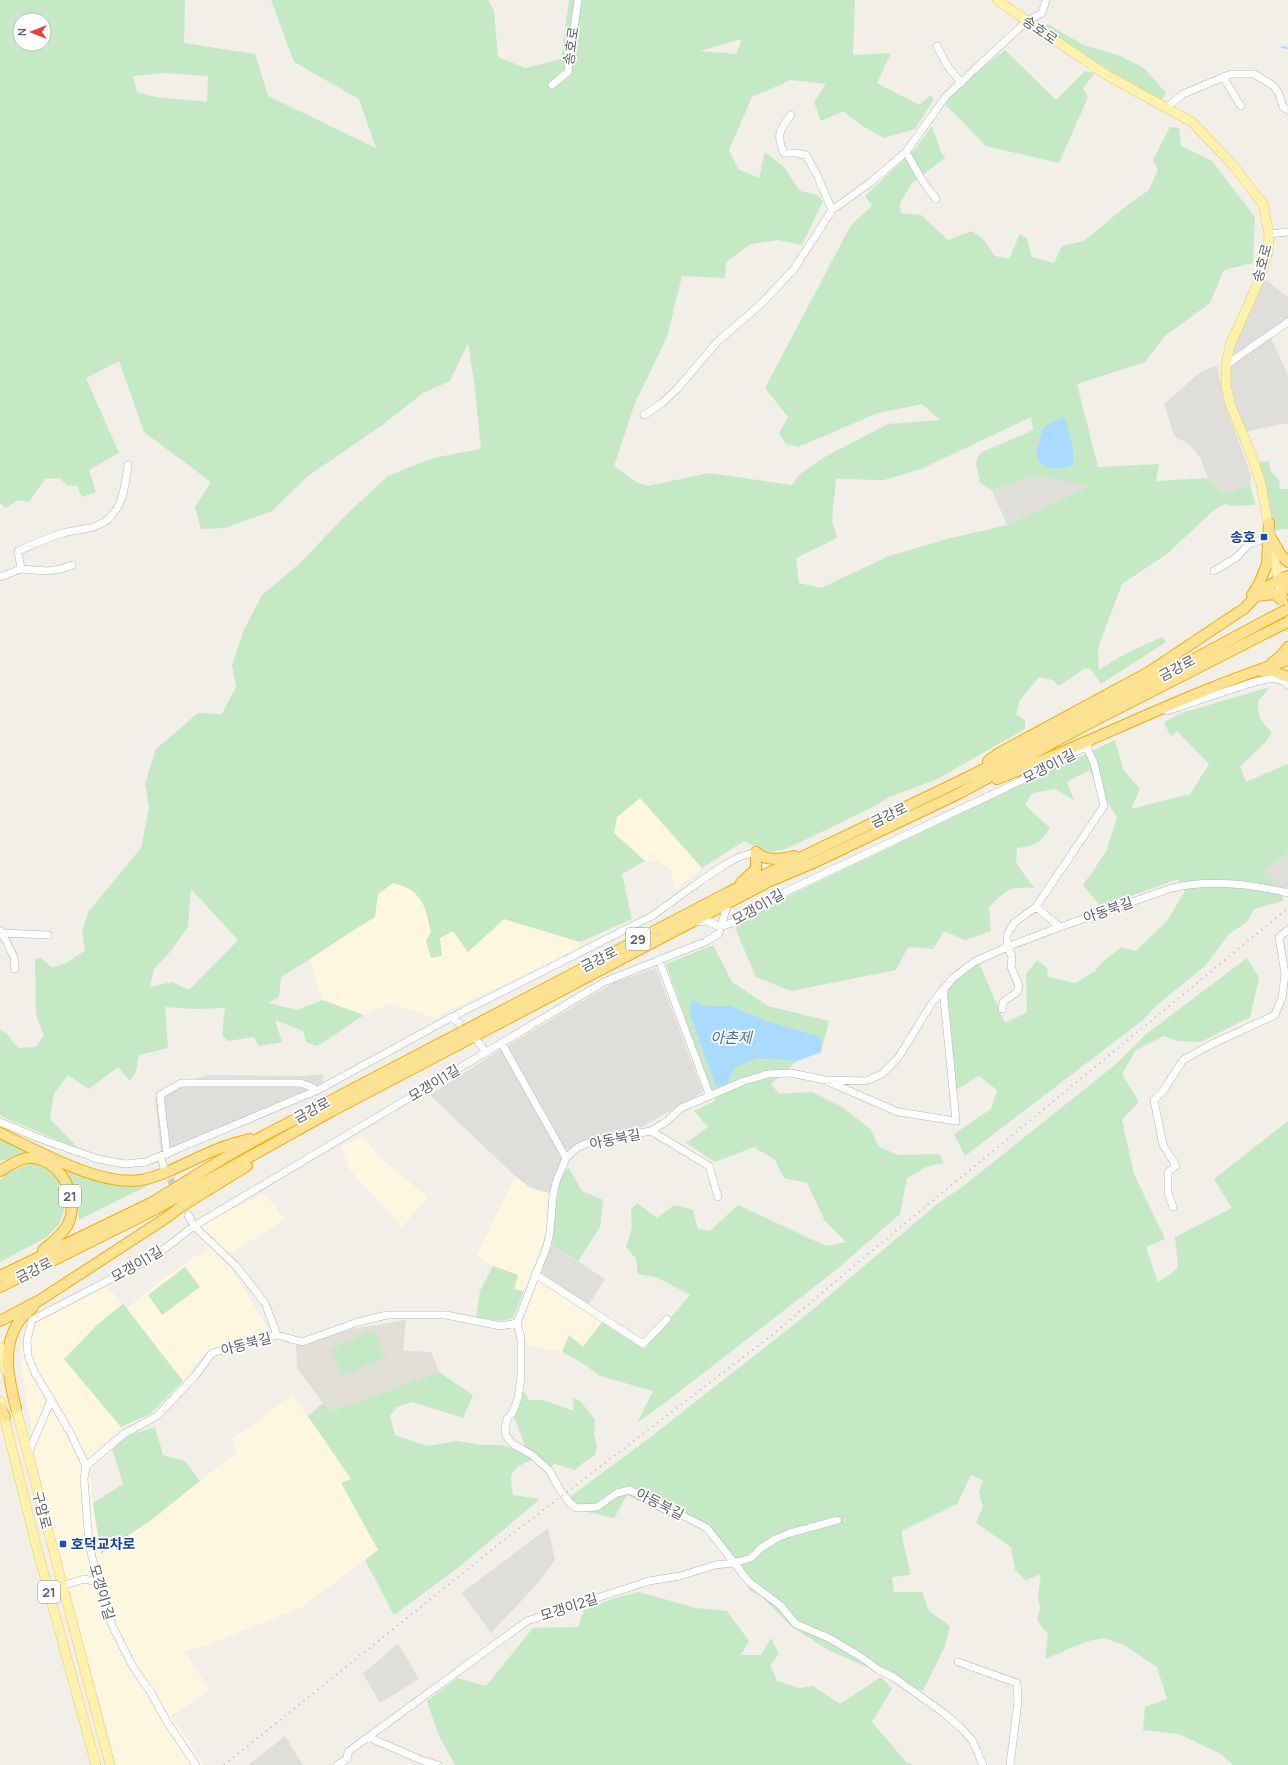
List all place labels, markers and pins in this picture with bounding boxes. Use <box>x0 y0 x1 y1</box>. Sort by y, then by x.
place label: 송호 <box>1230 527 1256 546</box>
marker: 송호 <box>1259 532 1269 542</box>
place label: 호덕교차로 <box>71 1534 136 1553</box>
marker: 호덕교차로 <box>58 1539 68 1549</box>

